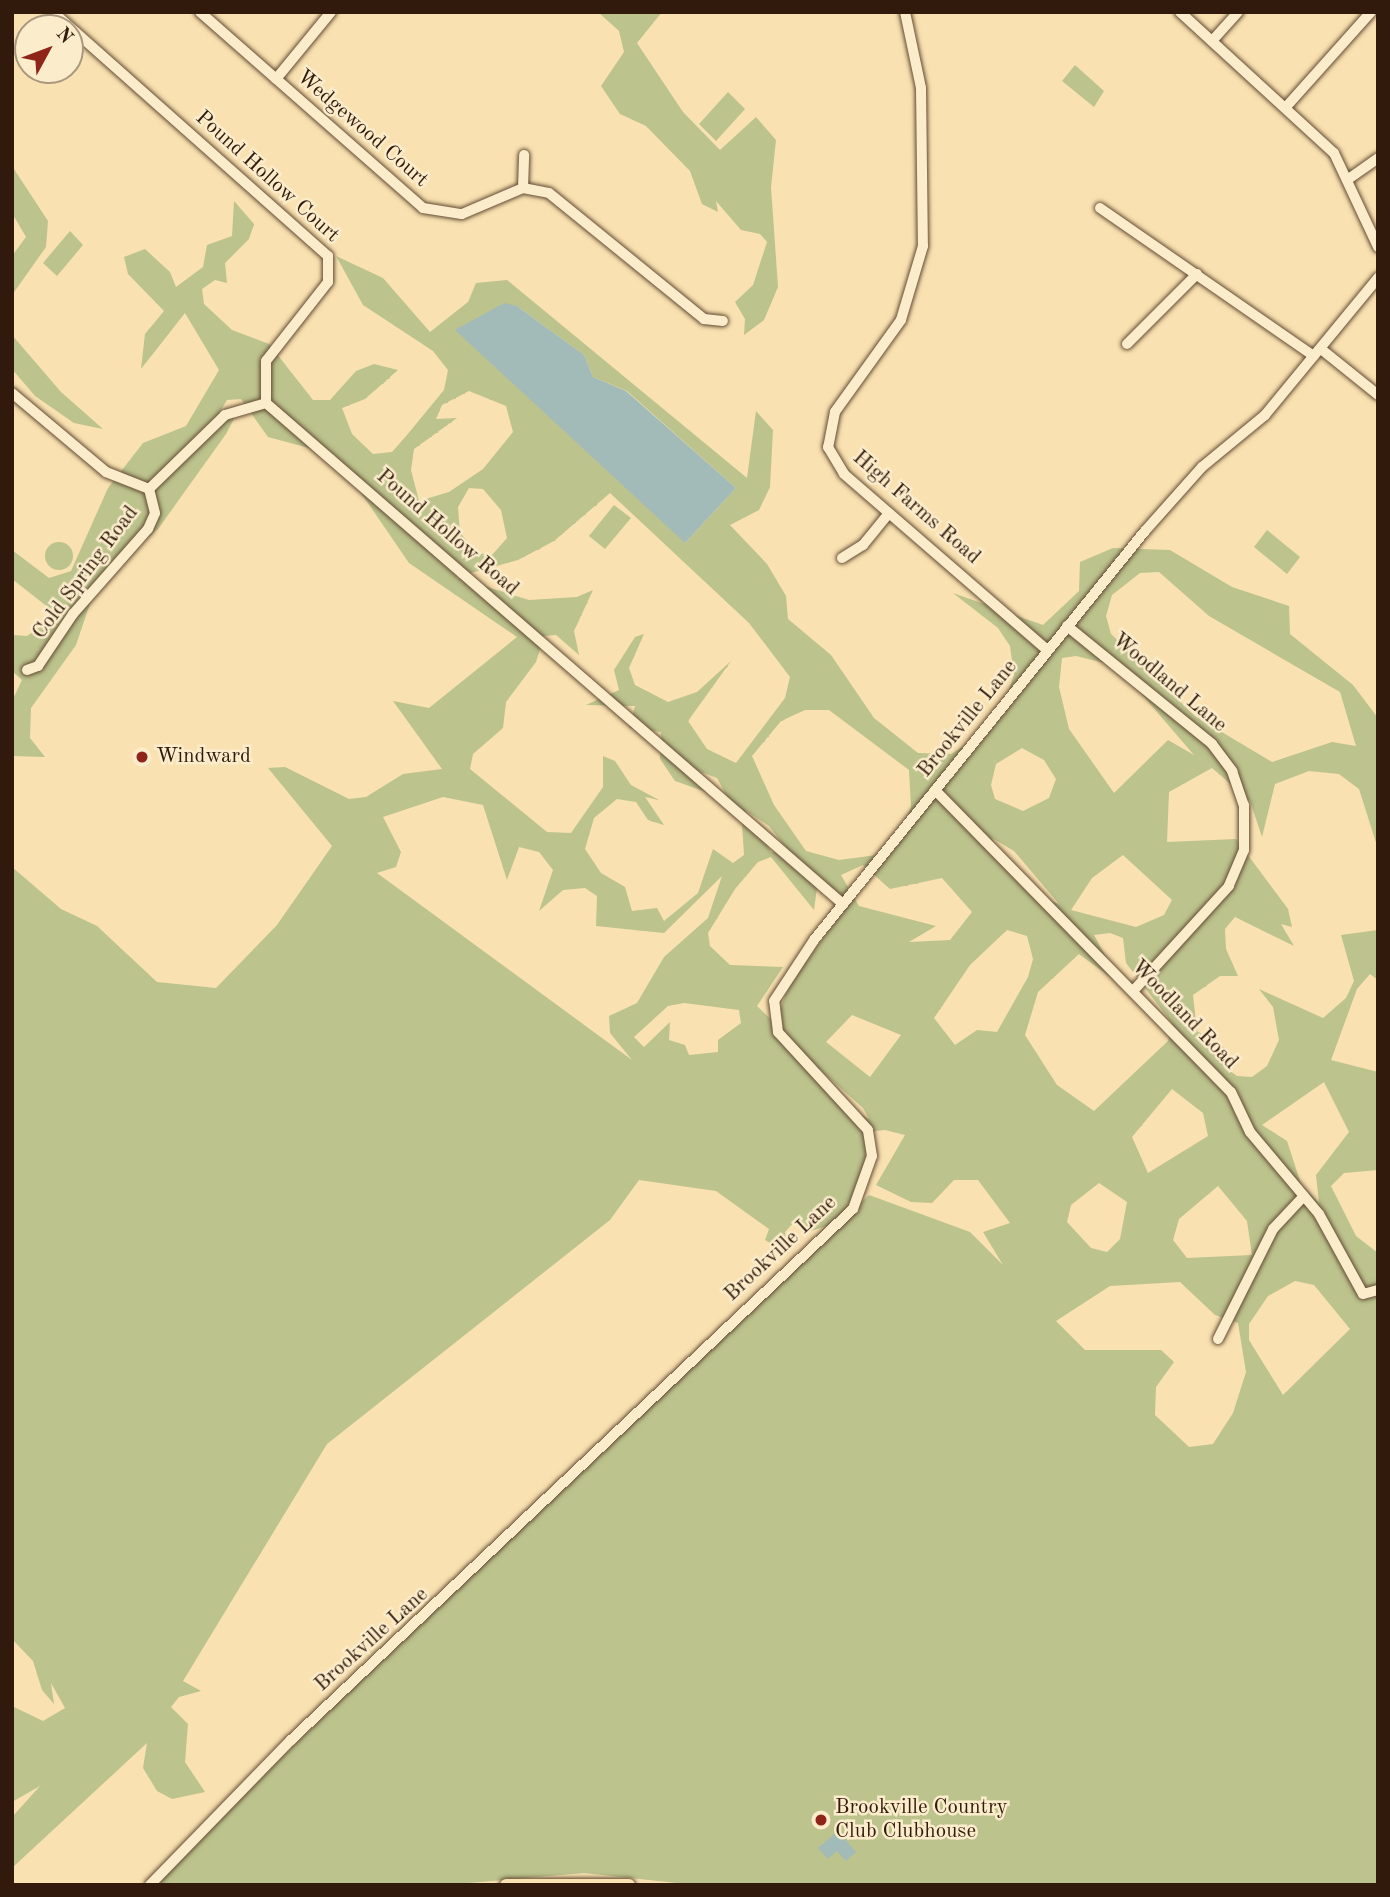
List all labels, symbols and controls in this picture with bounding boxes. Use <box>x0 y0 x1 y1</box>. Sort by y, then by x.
north arrow <box>14 14 84 84</box>
text: N <box>52 24 76 48</box>
street label: Wedgewood Court <box>291 65 433 193</box>
street label: Pound Hollow Court <box>190 106 344 248</box>
street label: High Farms Road <box>847 446 985 570</box>
street label: Pound Hollow Road <box>371 464 523 602</box>
street label: Cold Spring Road <box>28 501 144 645</box>
street label: Woodland Lane <box>1107 628 1231 738</box>
street label: Brookville Lane <box>913 655 1023 783</box>
place label: Windward <box>156 744 251 770</box>
marker: Windward <box>134 749 150 765</box>
street label: Woodland Road <box>1125 955 1243 1075</box>
street label: Brookville Lane <box>720 1191 842 1307</box>
street label: Brookville Lane <box>310 1582 434 1698</box>
place label: Brookville Country Club Clubhouse <box>835 1795 1008 1845</box>
marker: Brookville Country Club Clubhouse <box>813 1812 829 1828</box>

